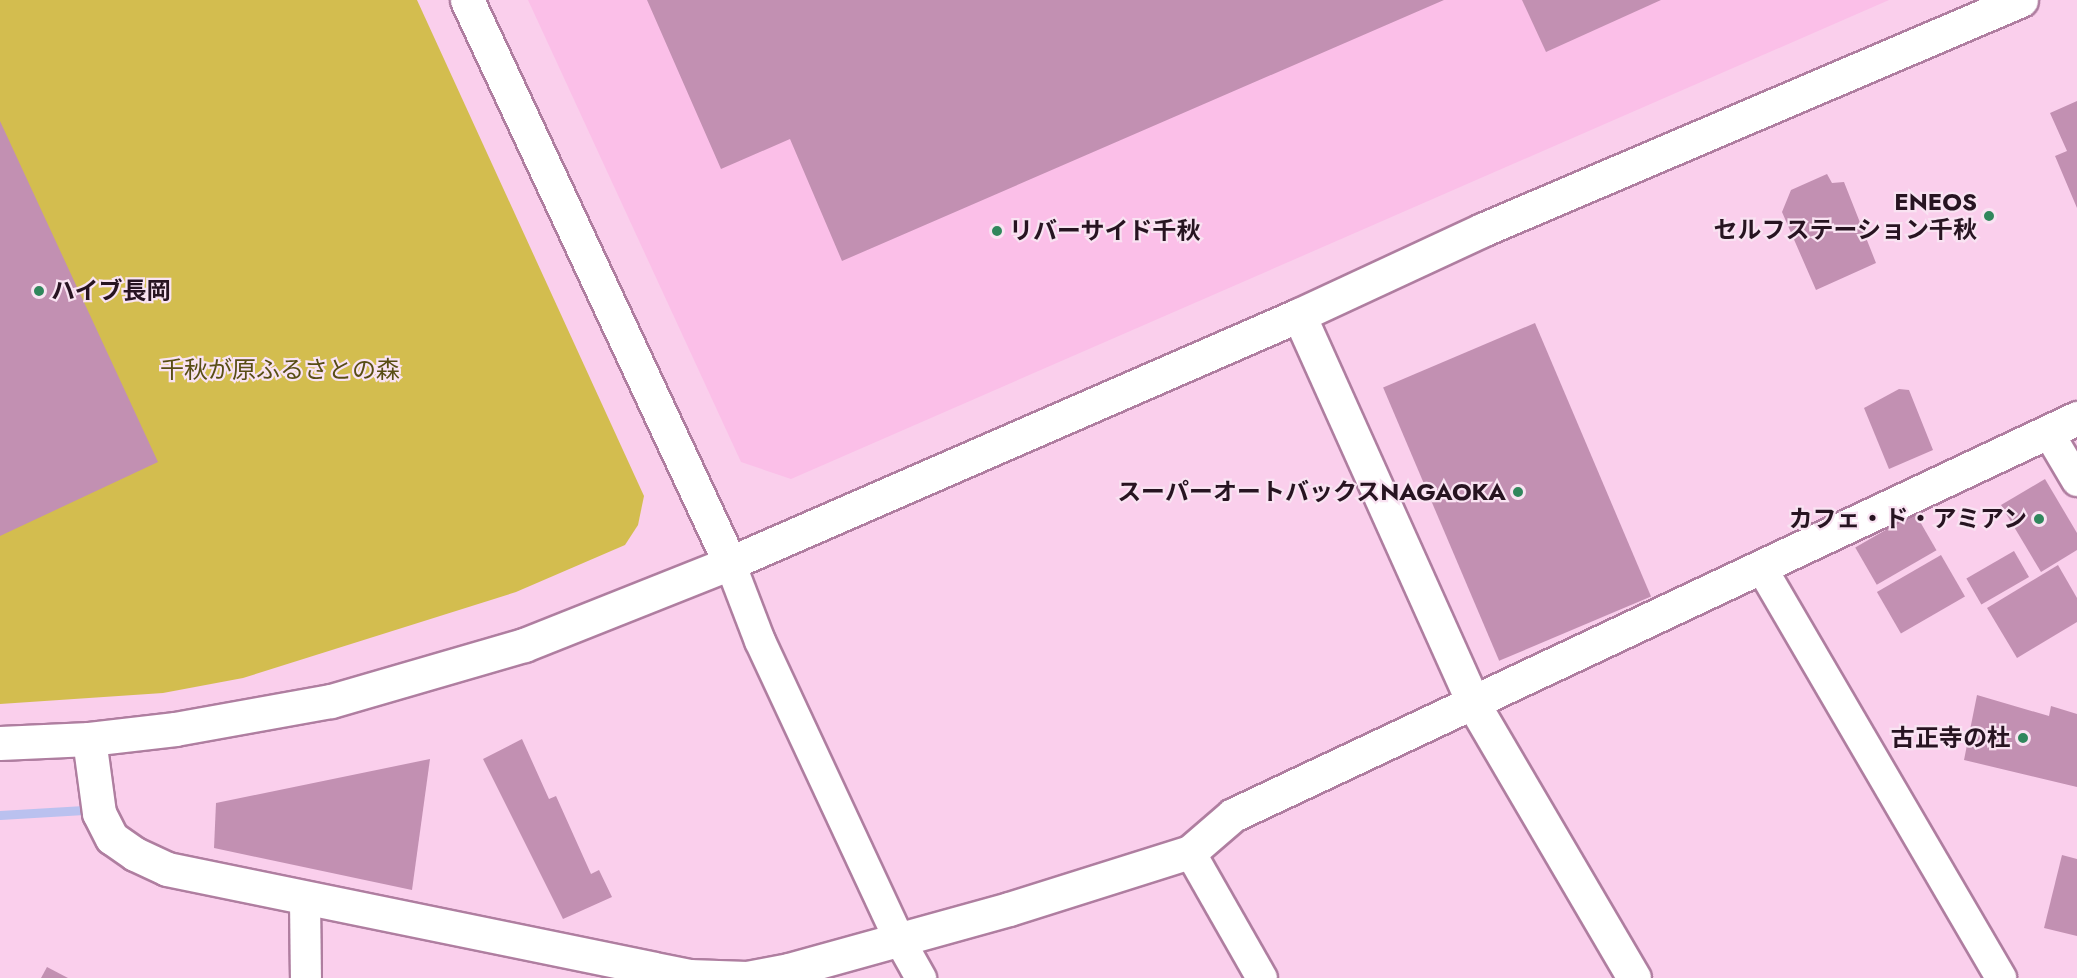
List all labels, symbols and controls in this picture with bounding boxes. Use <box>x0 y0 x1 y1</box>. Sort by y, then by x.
place label: ENEOS セルフステーション千秋 <box>1713 188 1977 244</box>
marker: ENEOS セルフステーション千秋 <box>1982 209 1996 223</box>
place label: リバーサイド千秋 <box>1009 217 1201 245</box>
marker: リバーサイド千秋 <box>990 224 1004 238</box>
place label: ハイブ長岡 <box>51 277 171 305</box>
marker: ハイブ長岡 <box>32 284 46 298</box>
park label: 千秋が原ふるさとの森 <box>160 356 400 384</box>
place label: スーパーオートバックスNAGAOKA <box>1116 478 1506 506</box>
marker: スーパーオートバックスNAGAOKA <box>1511 485 1525 499</box>
place label: カフェ・ド・アミアン <box>1787 505 2027 533</box>
marker: カフェ・ド・アミアン <box>2032 512 2046 526</box>
place label: 古正寺の杜 <box>1891 724 2011 752</box>
marker: 古正寺の杜 <box>2016 731 2030 745</box>

